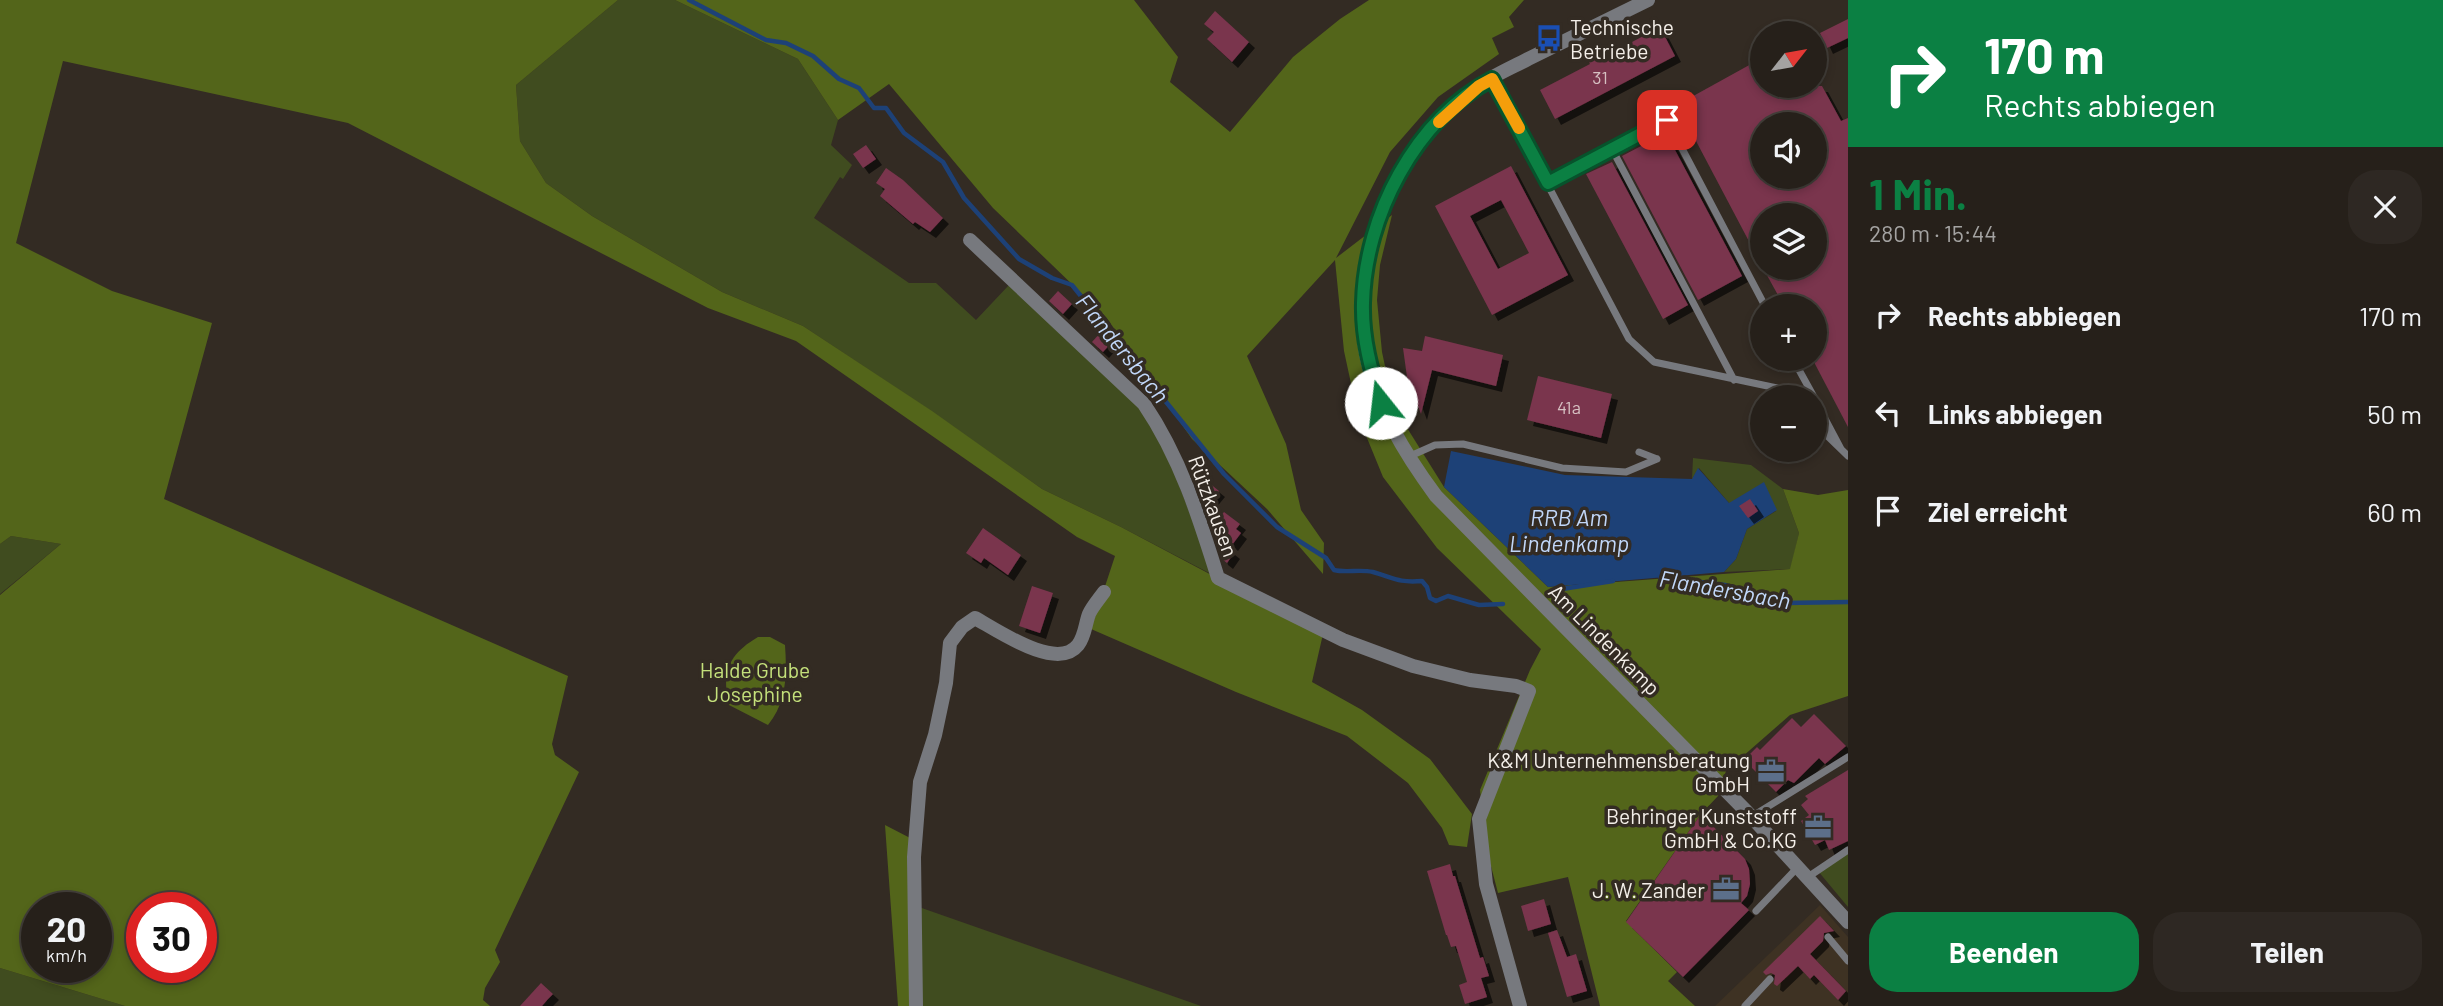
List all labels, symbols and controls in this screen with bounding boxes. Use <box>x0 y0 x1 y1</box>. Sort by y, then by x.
place label: Technische Betriebe <box>1570 14 1674 63</box>
north arrow <box>1750 21 1827 98</box>
map controls <box>1750 21 1827 462</box>
bus stop icon: Technische Betriebe <box>1534 23 1564 53</box>
text: 170 m <box>1984 25 2104 84</box>
icon: right <box>1869 28 1960 119</box>
house number: 31 <box>1592 66 1608 88</box>
text: Rechts abbiegen <box>1984 85 2216 123</box>
pin <box>1637 90 1697 150</box>
icon: arrive <box>1648 101 1686 139</box>
button: sound <box>1750 112 1827 189</box>
text: 1 Min. <box>1869 168 1967 218</box>
button: close <box>2348 170 2422 244</box>
button: layers <box>1750 203 1827 280</box>
text: 280 m · 15:44 <box>1869 219 1997 247</box>
water label: Flandersbach <box>1070 288 1176 408</box>
button: + <box>1750 294 1827 371</box>
icon: right <box>1869 296 1907 334</box>
text: Rechts abbiegen <box>1928 300 2121 331</box>
text: 170 m <box>2359 300 2422 331</box>
position arrow <box>1344 366 1418 440</box>
button: − <box>1750 385 1827 462</box>
icon: left <box>1869 394 1907 432</box>
house number: 41a <box>1557 396 1581 418</box>
text: Links abbiegen <box>1928 398 2102 429</box>
text: 50 m <box>2367 398 2422 429</box>
street label: Rützkausen <box>1184 452 1244 560</box>
icon: arrive <box>1869 492 1907 530</box>
text: Ziel erreicht <box>1928 496 2068 527</box>
text: 60 m <box>2367 496 2422 527</box>
water label: RRB Am Lindenkamp <box>1509 503 1629 557</box>
water label: Flandersbach <box>1657 564 1793 614</box>
street label: Am Lindenkamp <box>1544 578 1666 700</box>
park label: Halde Grube Josephine <box>700 657 810 706</box>
place label: K&M Unternehmensberatung GmbH <box>1487 747 1750 796</box>
office icon: K&M Unternehmensberatung GmbH <box>1756 756 1786 786</box>
place label: Behringer Kunststoff GmbH & Co.KG <box>1606 803 1797 852</box>
office icon: Behringer Kunststoff GmbH & Co.KG <box>1803 812 1833 842</box>
office icon: J. W. Zander <box>1711 874 1741 904</box>
place label: J. W. Zander <box>1592 877 1705 902</box>
speed limit sign: 30 <box>126 892 217 983</box>
text: 20 <box>47 907 86 949</box>
button: Beenden <box>1869 912 2139 992</box>
button: Teilen <box>2153 912 2422 992</box>
text: km/h <box>46 944 87 966</box>

